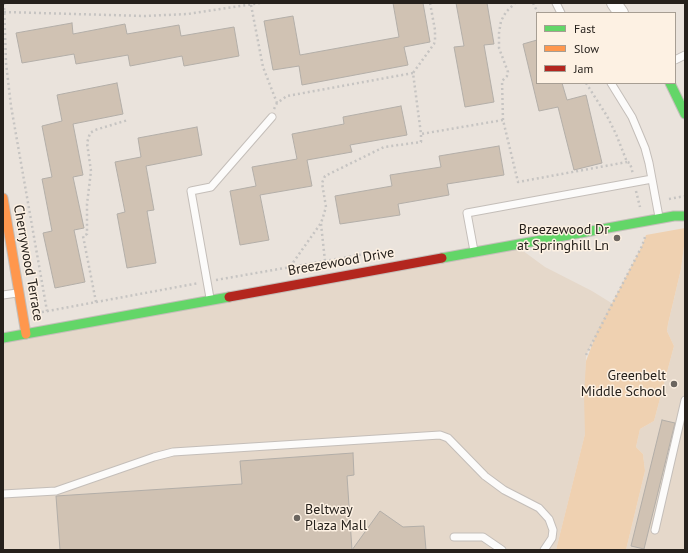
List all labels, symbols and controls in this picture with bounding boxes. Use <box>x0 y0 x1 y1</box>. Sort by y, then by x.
legend <box>536 12 676 84</box>
text: Fast <box>574 21 595 36</box>
text: Slow <box>574 41 599 56</box>
text: Jam <box>574 61 593 76</box>
street label: Cherrywood Terrace <box>9 203 47 323</box>
place label: Breezewood Dr at Springhill Ln <box>517 222 609 254</box>
marker: Breezewood Dr at Springhill Ln <box>612 233 622 243</box>
street label: Breezewood Drive <box>287 244 395 280</box>
place label: Greenbelt Middle School <box>581 368 666 400</box>
marker: Greenbelt Middle School <box>669 379 679 389</box>
place label: Beltway Plaza Mall <box>305 502 367 534</box>
marker: Beltway Plaza Mall <box>292 513 302 523</box>

